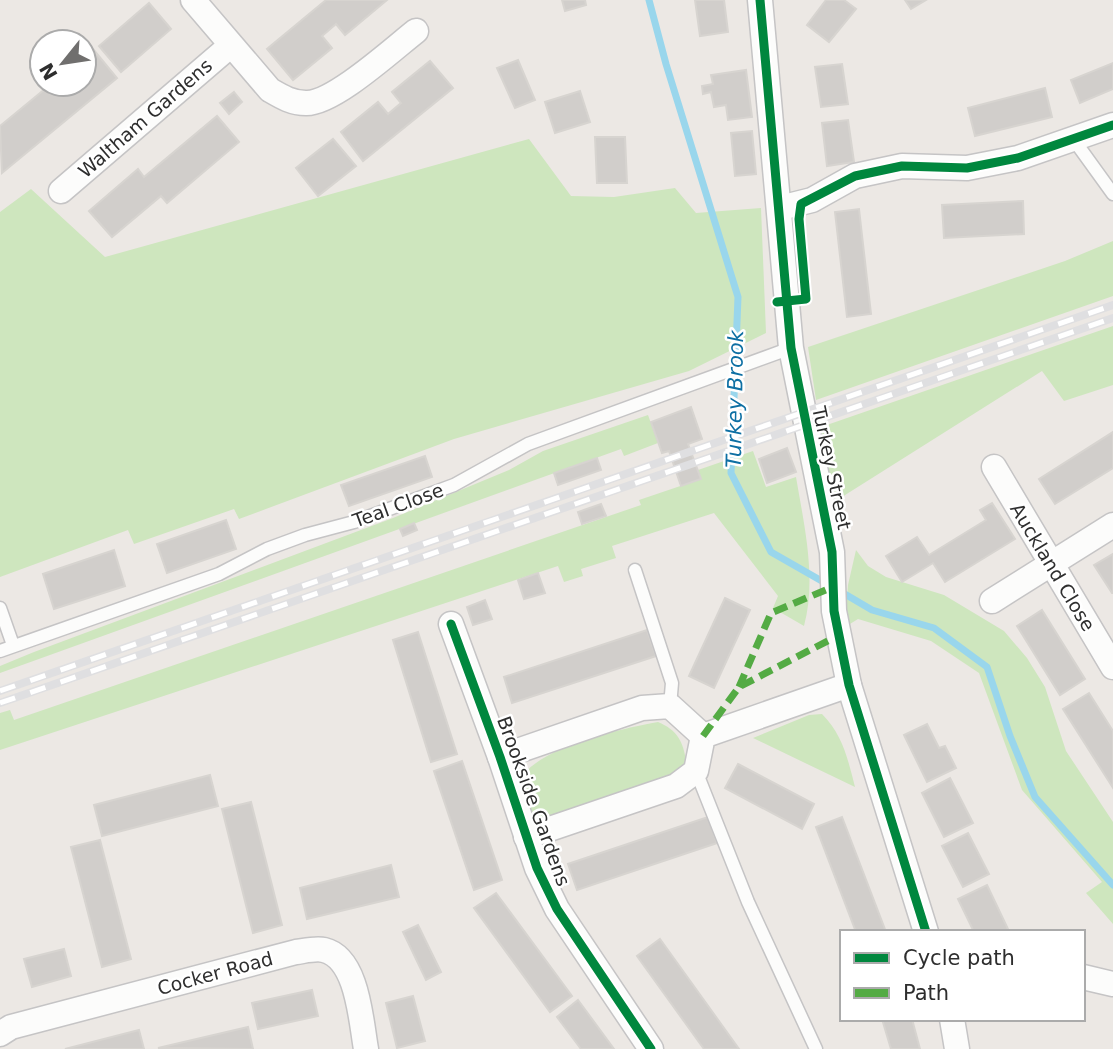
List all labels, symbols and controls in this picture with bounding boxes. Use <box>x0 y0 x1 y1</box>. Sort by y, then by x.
north arrow <box>28 28 98 98</box>
street label: Waltham Gardens <box>74 54 216 182</box>
text: N <box>35 59 62 84</box>
water label: Turkey Brook <box>722 329 748 468</box>
street label: Turkey Street <box>808 403 856 532</box>
street label: Teal Close <box>349 478 446 532</box>
street label: Auckland Close <box>1006 499 1100 635</box>
street label: Brookside Gardens <box>493 713 575 889</box>
legend <box>840 930 1085 1021</box>
text: Cycle path <box>903 946 1015 970</box>
street label: Cocker Road <box>155 947 275 999</box>
text: Path <box>903 981 949 1005</box>

